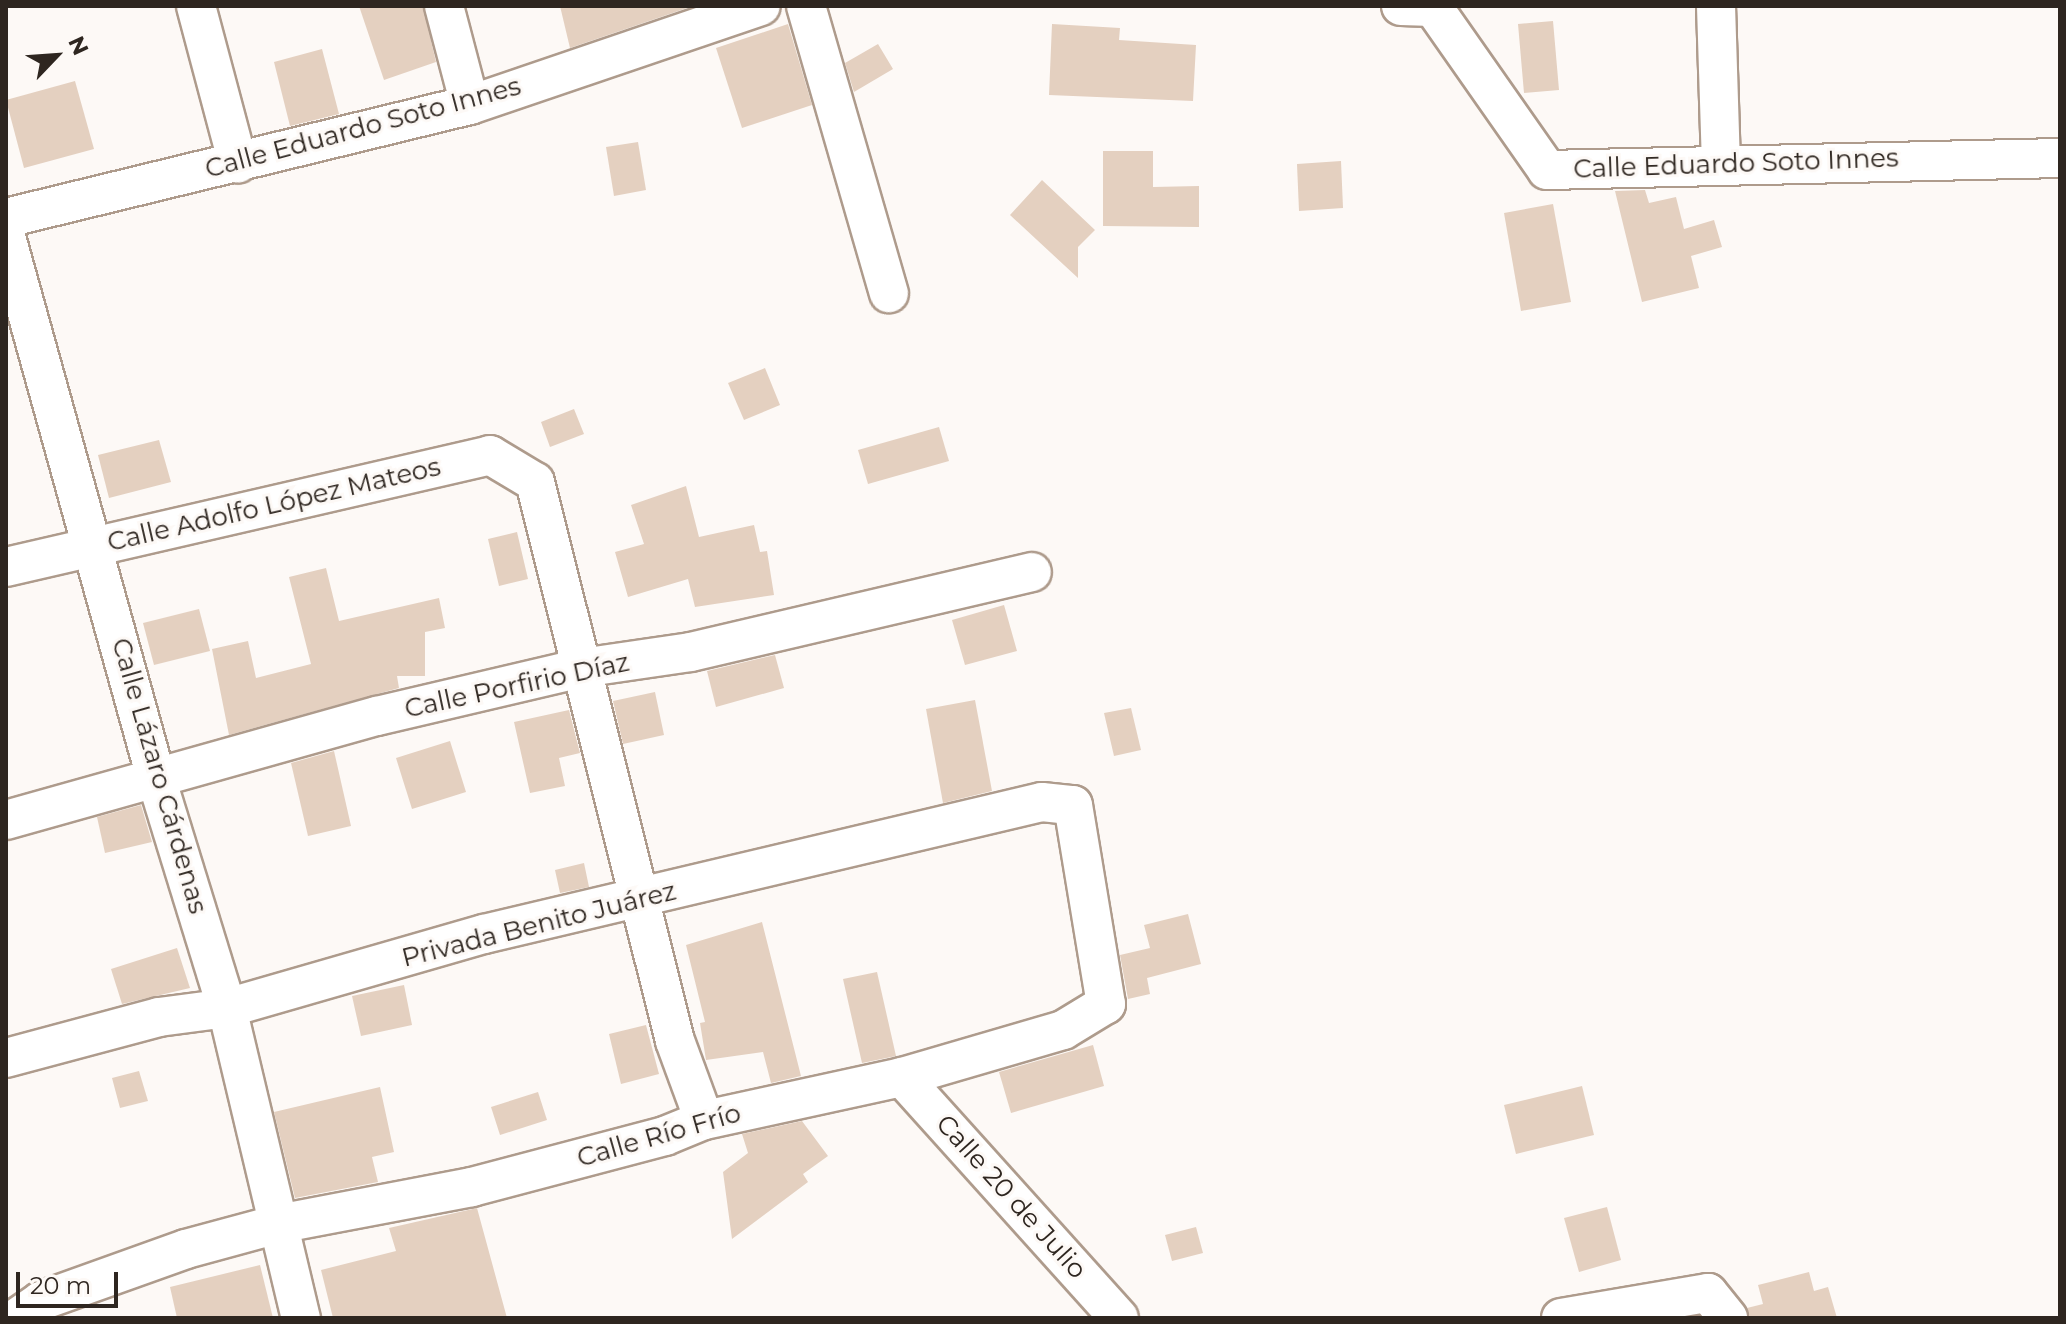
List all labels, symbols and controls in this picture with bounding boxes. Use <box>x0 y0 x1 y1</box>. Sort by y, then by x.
north arrow <box>16 16 96 96</box>
text: N <box>62 32 94 59</box>
street label: Calle Eduardo Soto Innes <box>202 71 524 185</box>
street label: Calle Eduardo Soto Innes <box>1573 143 1899 185</box>
street label: Calle Adolfo López Mateos <box>104 451 444 559</box>
street label: Calle Lázaro Cárdenas <box>105 635 213 917</box>
street label: Calle Porfirio Díaz <box>402 647 632 725</box>
street label: Privada Benito Juárez <box>399 876 679 974</box>
street label: Calle Río Frío <box>574 1098 744 1174</box>
street label: Calle 20 de Julio <box>929 1109 1093 1285</box>
scale bar <box>20 1256 122 1306</box>
text: 20 m <box>30 1271 91 1300</box>

